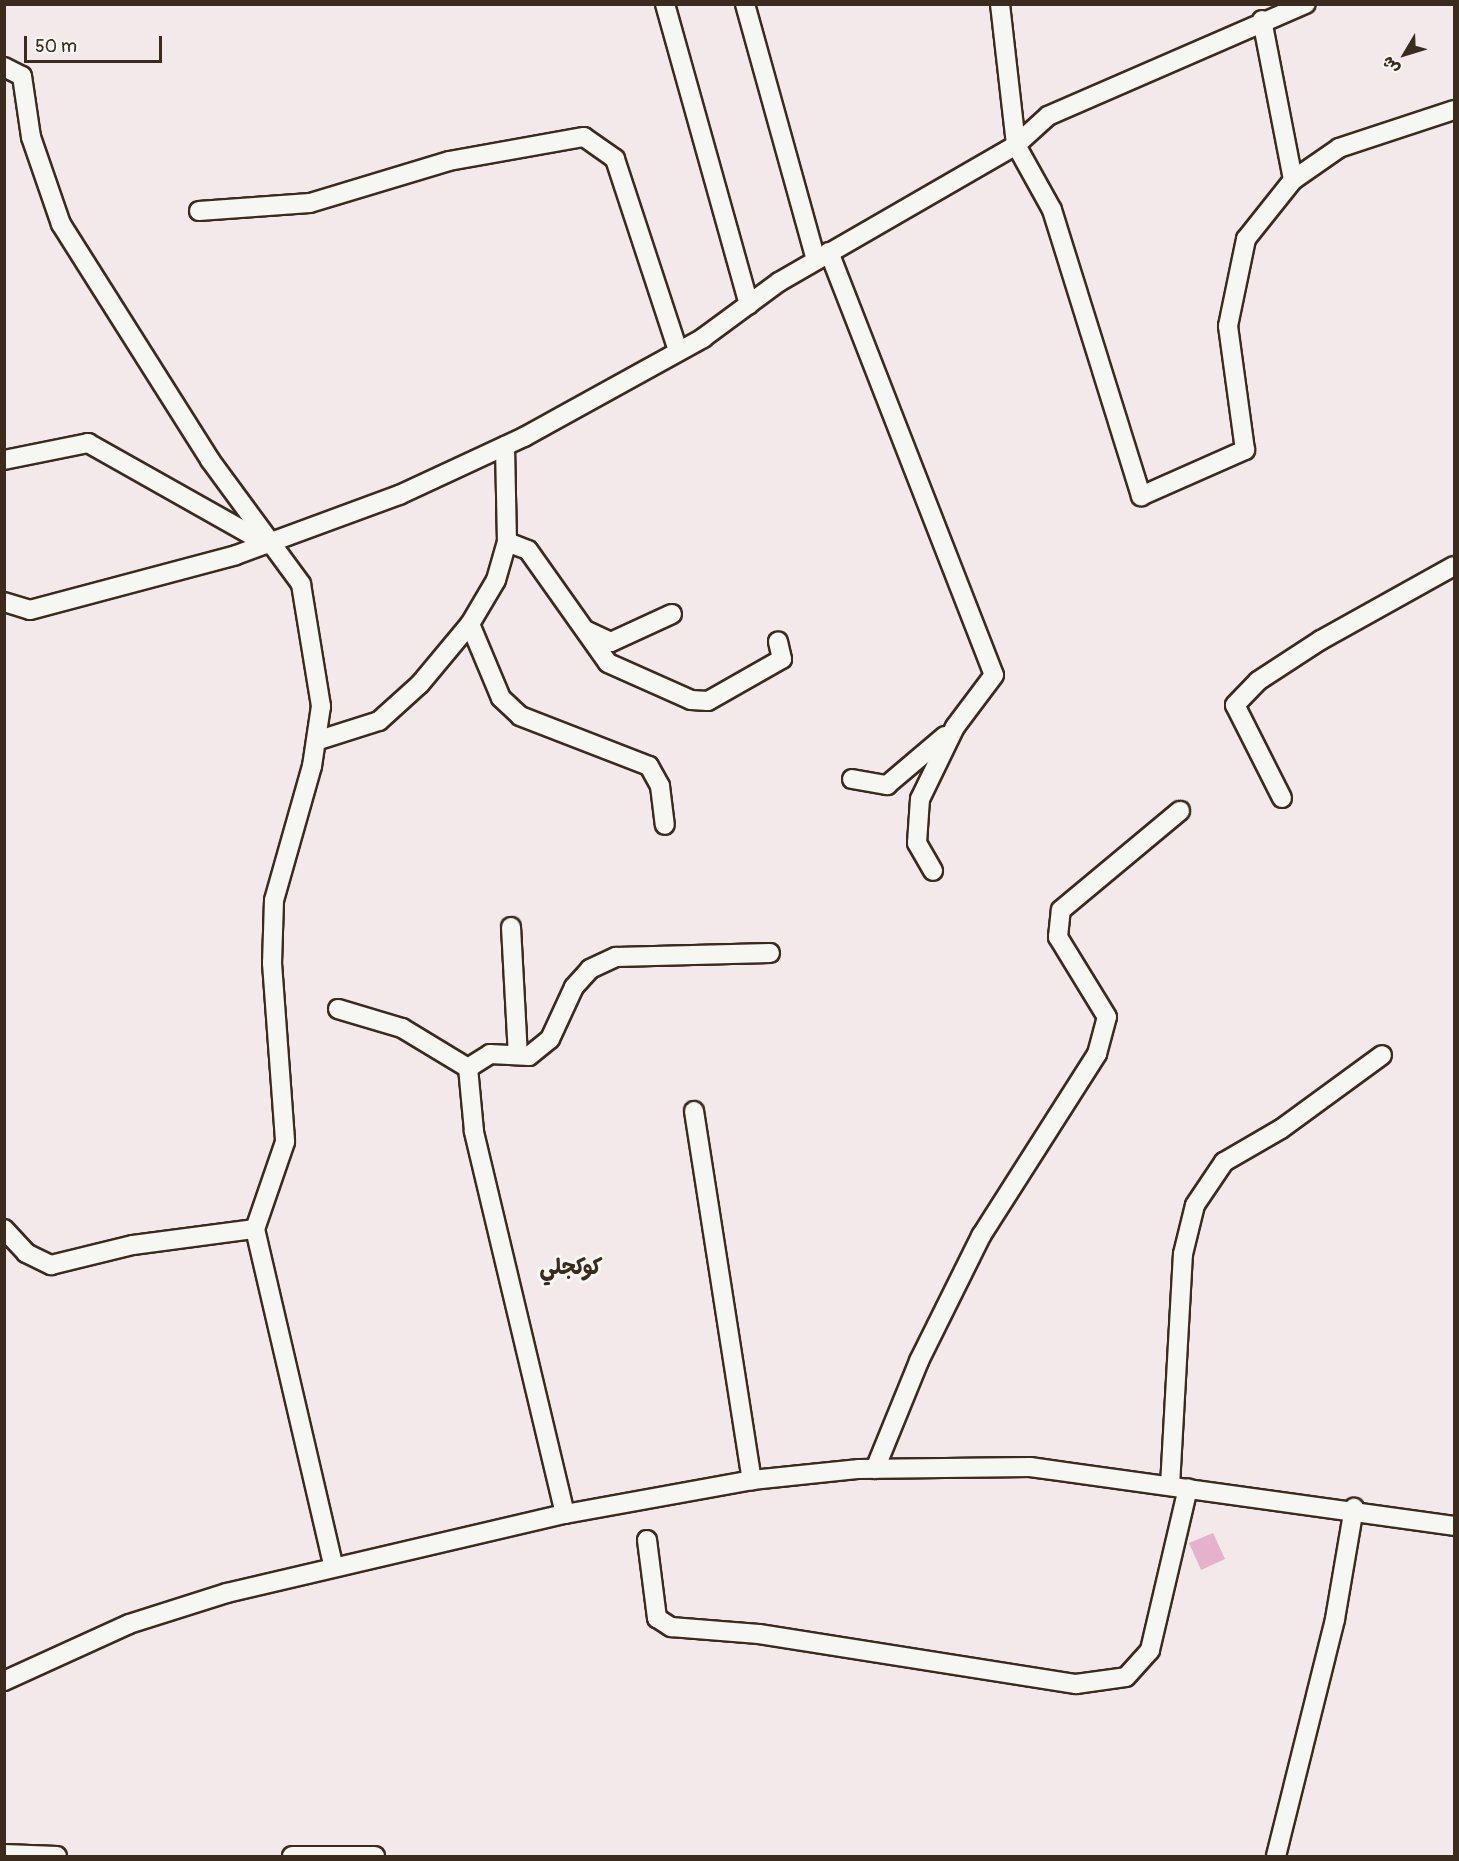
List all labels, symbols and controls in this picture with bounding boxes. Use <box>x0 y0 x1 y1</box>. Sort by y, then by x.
scale bar <box>27 24 165 62</box>
north arrow <box>1375 24 1435 84</box>
text: 50 m <box>35 35 77 58</box>
text: ش <box>1378 52 1404 78</box>
district label: كوكجلي <box>539 1255 603 1281</box>

